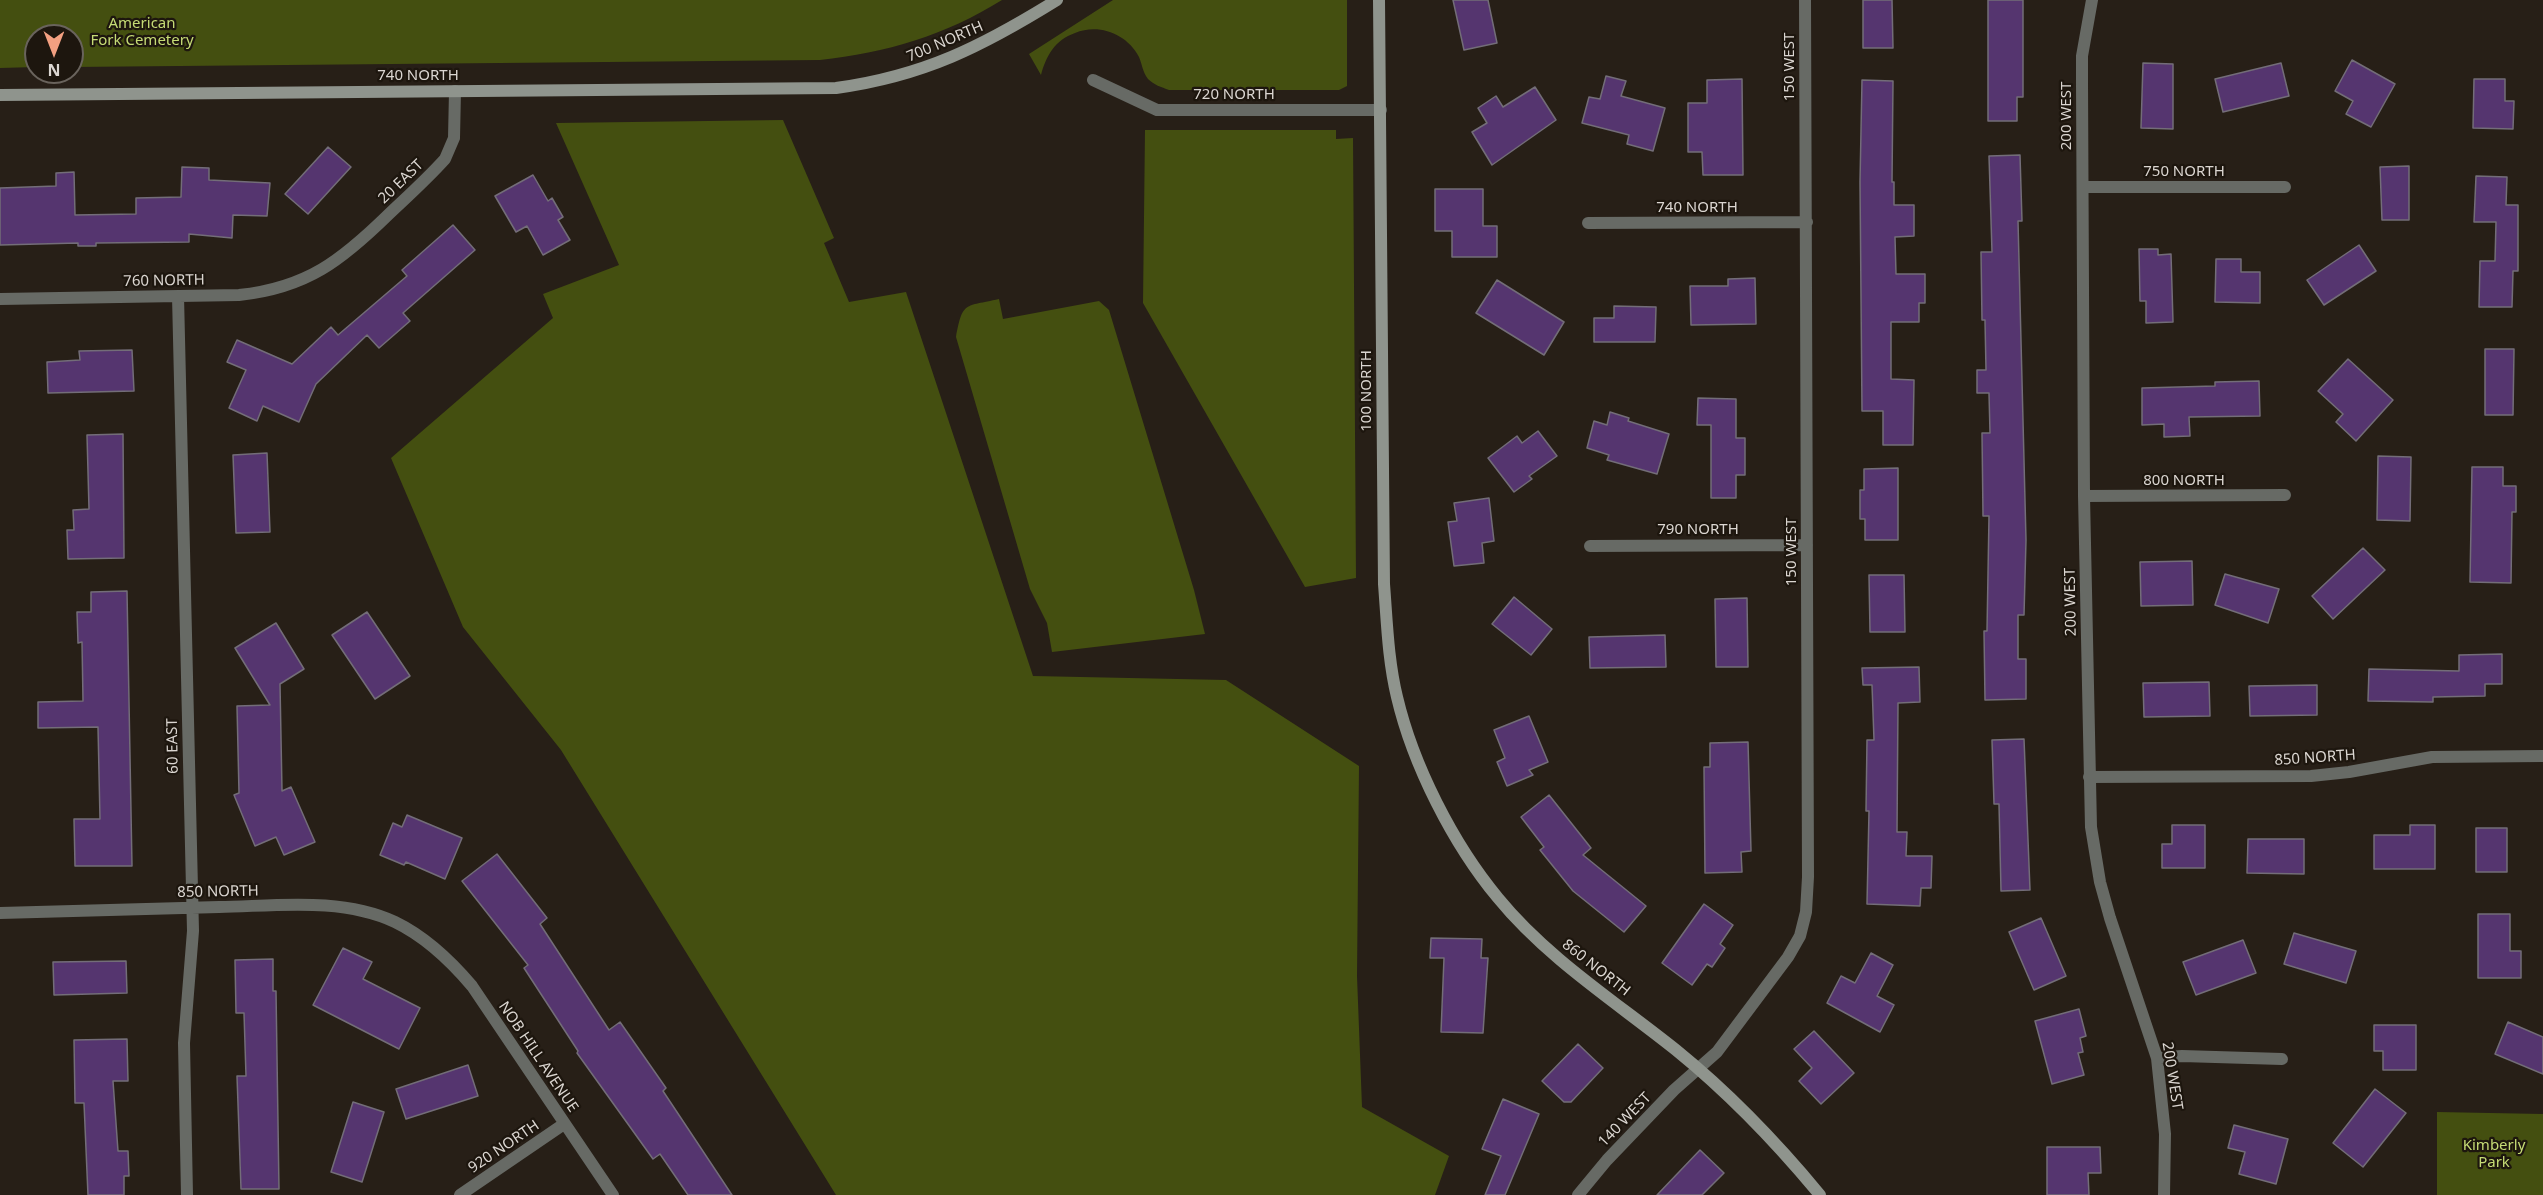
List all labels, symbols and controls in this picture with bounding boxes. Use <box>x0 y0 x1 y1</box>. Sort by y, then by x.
park label: American Fork Cemetery <box>90 15 194 50</box>
street label: 700 NORTH <box>904 18 986 66</box>
north arrow <box>24 24 84 84</box>
street label: 150 WEST <box>1781 33 1799 101</box>
text: N <box>48 59 61 81</box>
street label: 740 NORTH <box>377 67 459 85</box>
street label: 200 WEST <box>2058 82 2076 150</box>
street label: 720 NORTH <box>1193 86 1275 104</box>
street label: 20 EAST <box>375 156 427 208</box>
street label: 750 NORTH <box>2143 163 2225 181</box>
street label: 740 NORTH <box>1656 199 1738 217</box>
street label: 760 NORTH <box>123 271 205 291</box>
street label: 100 NORTH <box>1358 350 1376 432</box>
street label: 800 NORTH <box>2143 472 2225 490</box>
street label: 150 WEST <box>1783 518 1801 586</box>
street label: 790 NORTH <box>1657 521 1739 539</box>
street label: 200 WEST <box>2061 568 2081 636</box>
street label: 60 EAST <box>164 718 182 774</box>
street label: 850 NORTH <box>2274 746 2356 770</box>
street label: 850 NORTH <box>177 882 259 902</box>
street label: 860 NORTH <box>1558 936 1634 1000</box>
street label: NOB HILL AVENUE <box>494 998 582 1116</box>
street label: 200 WEST <box>2158 1041 2186 1111</box>
street label: 140 WEST <box>1595 1089 1655 1151</box>
street label: 920 NORTH <box>465 1117 543 1177</box>
park label: Kimberly Park <box>2463 1137 2525 1172</box>

